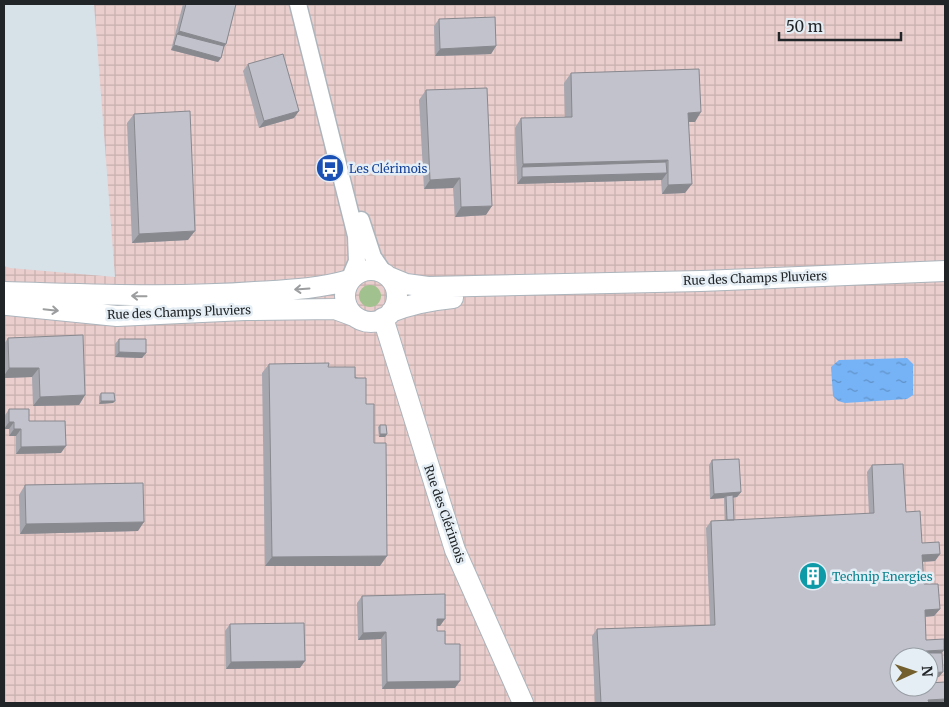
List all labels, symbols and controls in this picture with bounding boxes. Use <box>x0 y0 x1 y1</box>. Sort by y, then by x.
scale bar <box>779 10 902 42</box>
text: 50 m <box>786 17 823 36</box>
bus stop icon: Les Clérimois <box>315 153 345 183</box>
place label: Les Clérimois <box>349 161 427 176</box>
street label: Rue des Champs Pluviers <box>683 268 827 288</box>
one-way arrow <box>294 285 310 294</box>
one-way arrow <box>132 291 148 301</box>
street label: Rue des Champs Pluviers <box>107 302 251 322</box>
one-way arrow <box>43 305 59 315</box>
street label: Rue des Clérimois <box>421 463 469 565</box>
building icon: Technip Energies <box>798 561 828 591</box>
place label: Technip Energies <box>832 569 933 584</box>
north arrow <box>889 647 939 697</box>
text: N <box>918 665 936 677</box>

